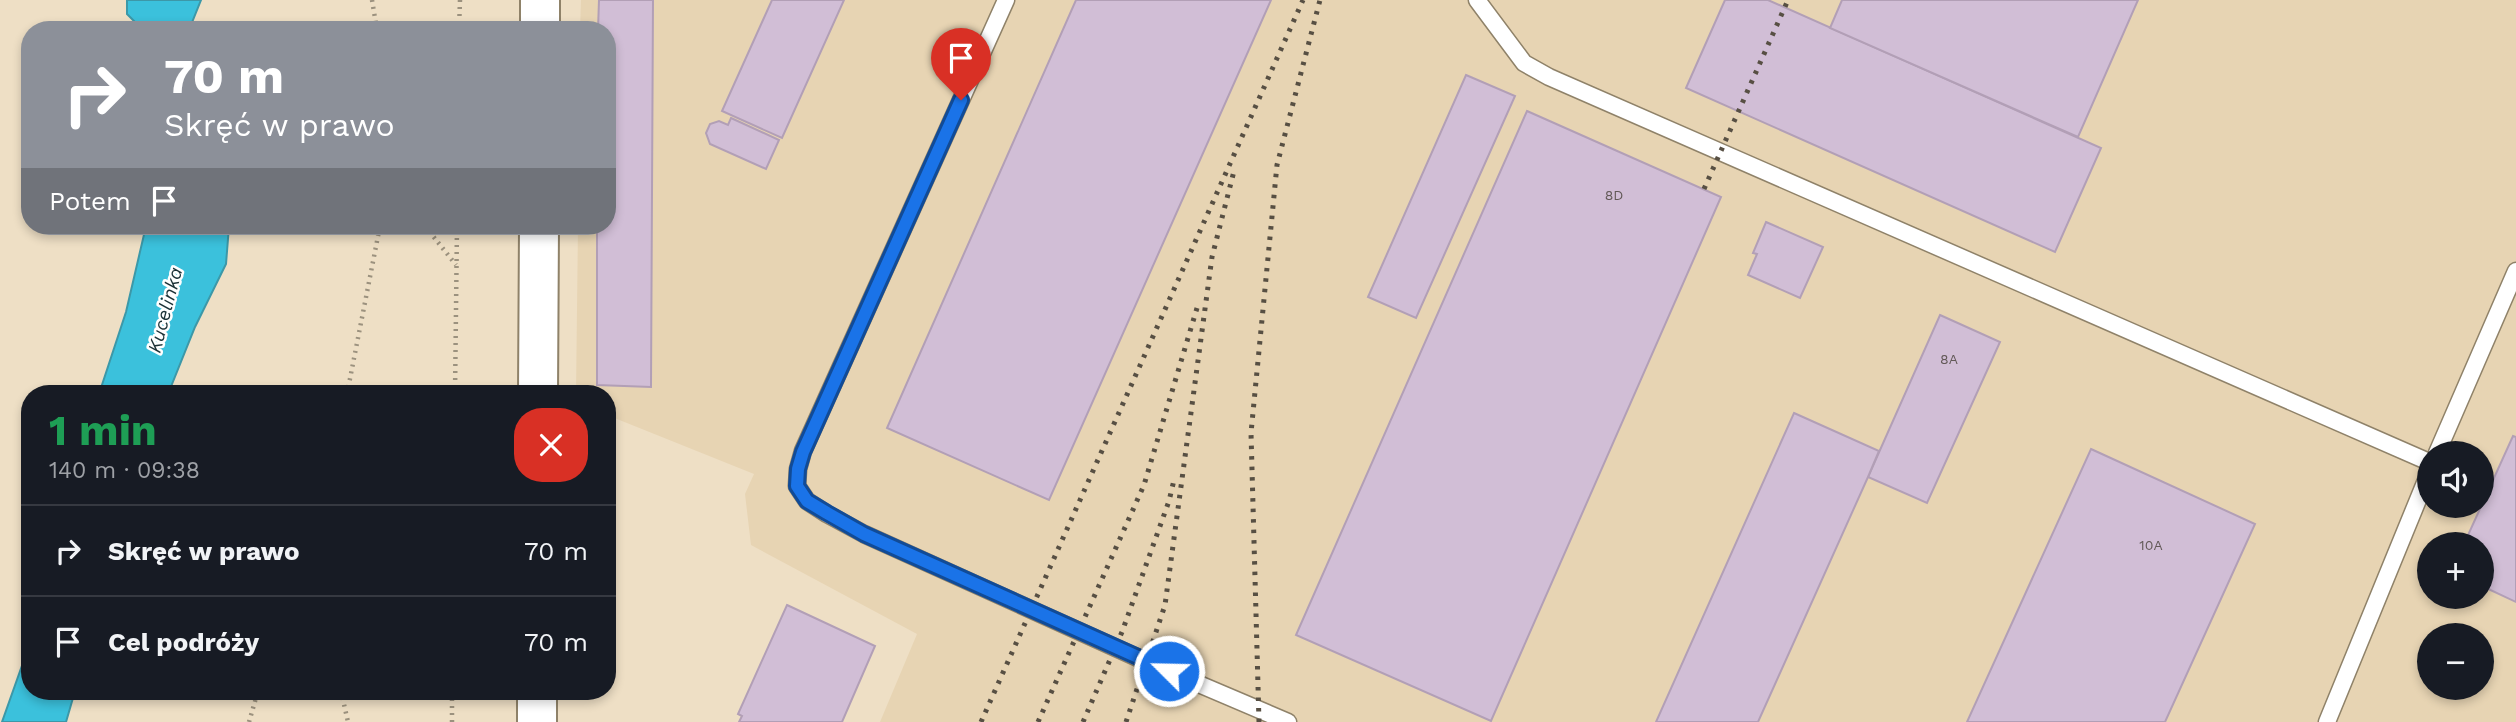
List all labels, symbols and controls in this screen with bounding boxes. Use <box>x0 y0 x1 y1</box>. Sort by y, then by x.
pin <box>931 28 991 100</box>
icon: arrive <box>942 39 980 77</box>
text: 70 m <box>164 47 284 105</box>
icon: right <box>49 49 140 140</box>
text: Skręć w prawo <box>164 106 395 144</box>
icon: arrive <box>145 182 183 220</box>
text: Potem <box>49 186 131 216</box>
house number: 8D <box>1605 187 1623 203</box>
water label: Kucelinka <box>143 264 188 355</box>
house number: 8A <box>1940 351 1958 367</box>
text: 1 min <box>49 406 157 455</box>
button: close <box>514 408 588 482</box>
map controls <box>2417 441 2494 700</box>
button: sound <box>2417 441 2494 518</box>
text: 140 m · 09:38 <box>49 457 200 484</box>
icon: right <box>49 532 87 570</box>
button: + <box>2417 532 2494 609</box>
text: Skręć w prawo <box>108 536 300 566</box>
text: 70 m <box>524 536 588 566</box>
house number: 10A <box>2139 537 2163 553</box>
icon: arrive <box>49 623 87 661</box>
button: − <box>2417 623 2494 700</box>
text: Cel podróży <box>108 627 259 657</box>
text: 70 m <box>524 627 588 657</box>
position arrow <box>1132 634 1206 708</box>

